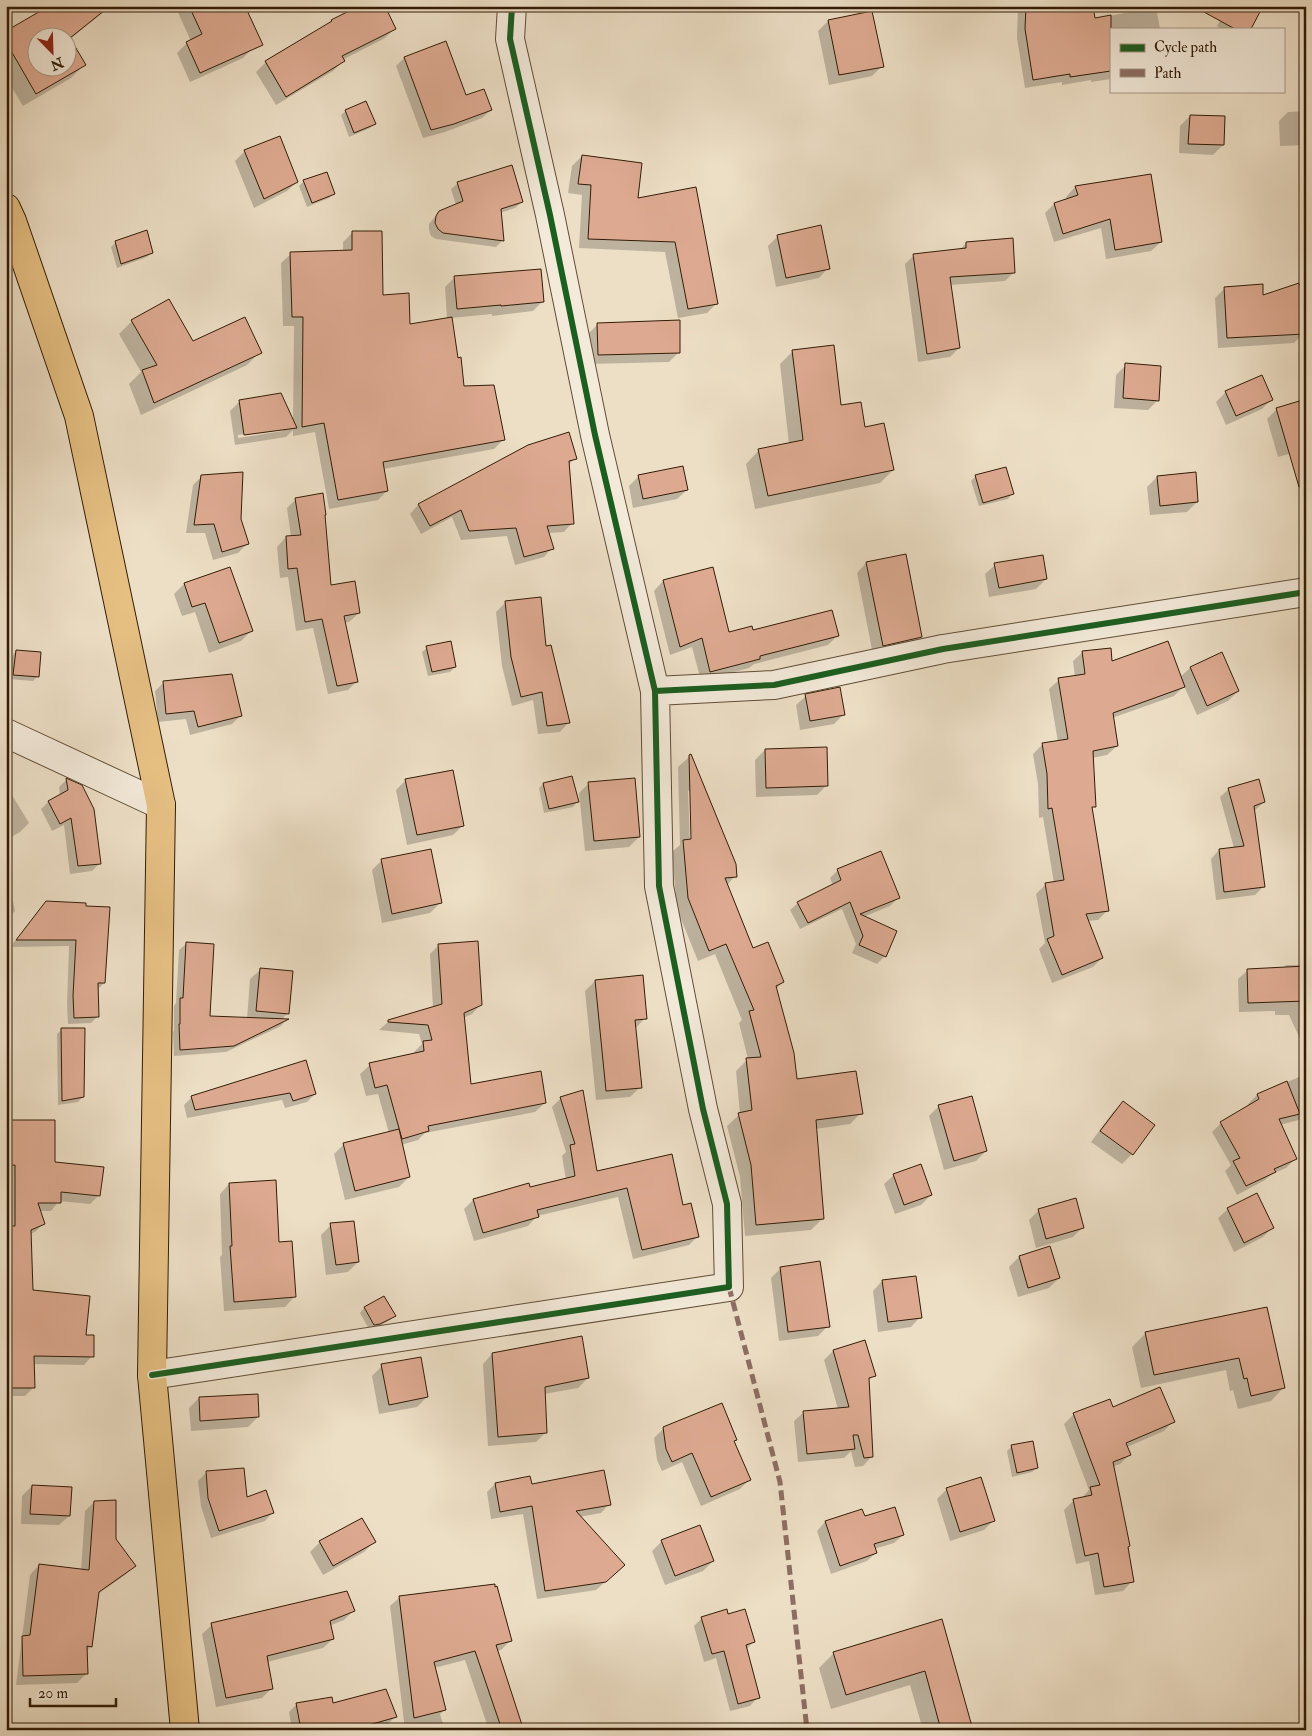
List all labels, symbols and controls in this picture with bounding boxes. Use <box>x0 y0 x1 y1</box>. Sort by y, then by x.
north arrow <box>28 28 78 78</box>
legend <box>1110 28 1284 92</box>
text: Cycle path <box>1154 38 1217 58</box>
text: N <box>47 53 67 74</box>
text: Path <box>1154 64 1181 83</box>
scale bar <box>30 1676 116 1708</box>
text: 20 m <box>38 1684 68 1703</box>

